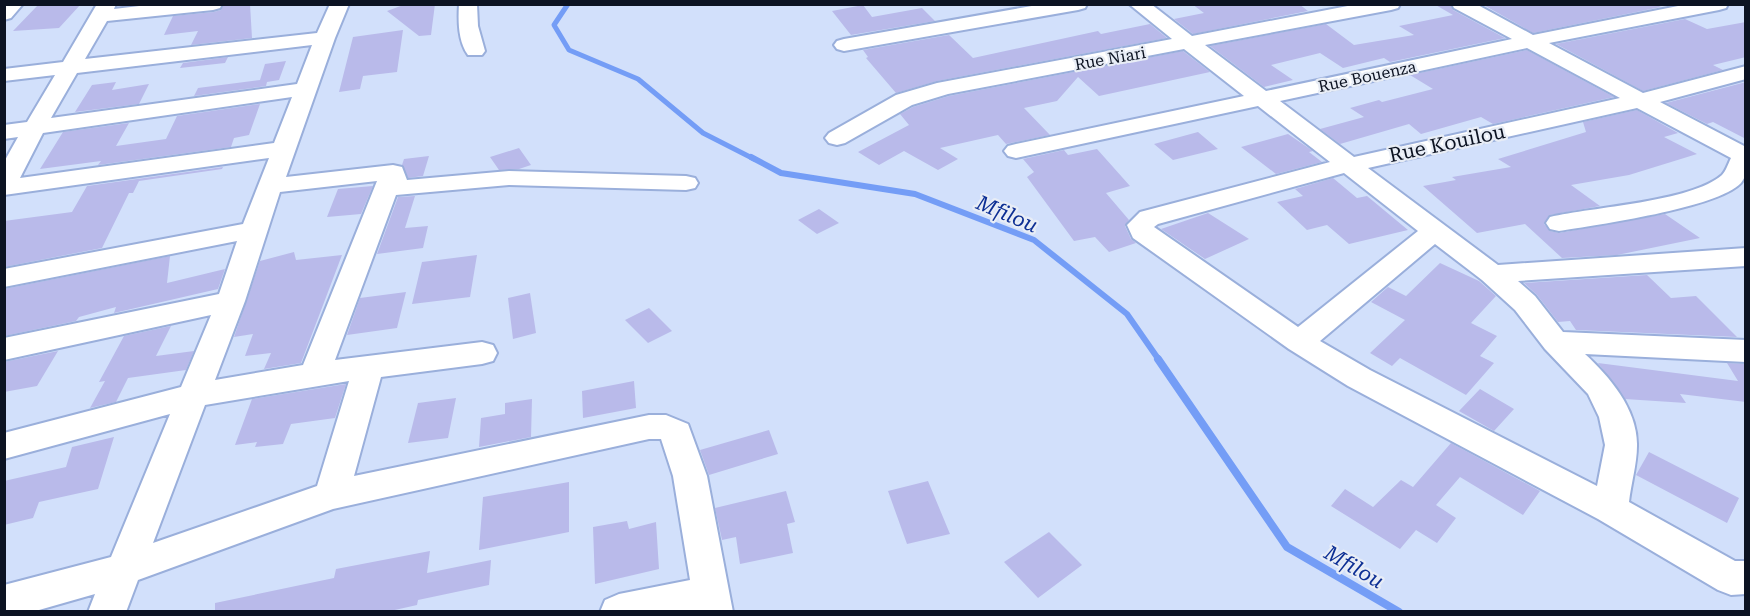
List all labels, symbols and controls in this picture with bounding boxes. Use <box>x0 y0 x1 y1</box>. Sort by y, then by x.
street label: Rue Niari <box>1073 43 1147 74</box>
street label: Rue Bouenza <box>1316 57 1418 96</box>
street label: Rue Kouilou <box>1387 119 1508 167</box>
water label: Mfilou <box>972 190 1041 238</box>
water label: Mfilou <box>1319 540 1388 594</box>

